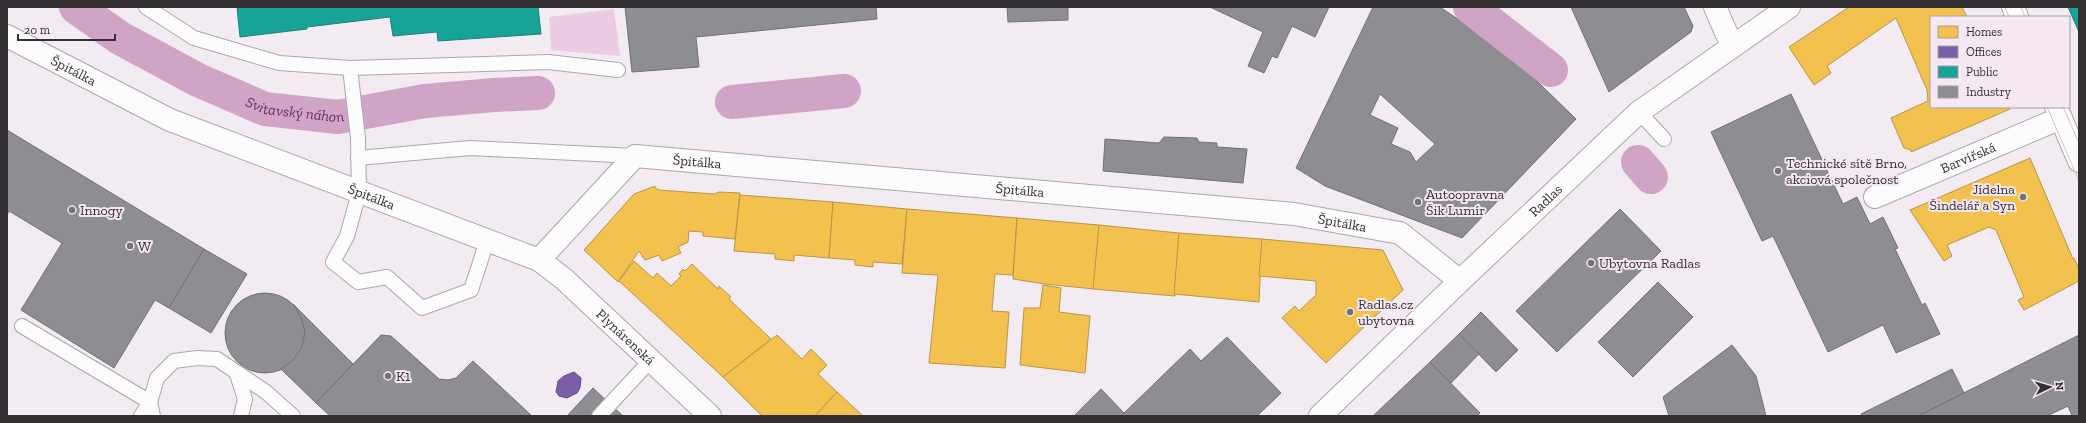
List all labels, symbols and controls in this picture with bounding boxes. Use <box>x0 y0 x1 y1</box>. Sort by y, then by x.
scale bar <box>18 16 115 42</box>
legend <box>1930 16 2070 108</box>
text: 20 m <box>24 23 51 37</box>
text: Homes <box>1966 25 2002 39</box>
text: Offices <box>1966 45 2002 59</box>
street label: Špitálka <box>48 52 99 89</box>
text: Public <box>1966 65 1999 79</box>
text: Industry <box>1966 85 2012 99</box>
water label: Svitavský náhon <box>243 93 346 126</box>
street label: Barvířská <box>1938 138 1998 177</box>
street label: Špitálka <box>672 151 723 172</box>
place label: Technické sítě Brno, akciová společnost <box>1786 155 1907 188</box>
marker: Technické sítě Brno, akciová společnost <box>1773 166 1783 176</box>
street label: Špitálka <box>995 179 1045 201</box>
street label: Špitálka <box>346 180 398 213</box>
street label: Radlas <box>1525 181 1566 220</box>
place label: Jídelna Šindelář a Syn <box>1930 181 2015 214</box>
place label: Autoopravna Šik Lumír <box>1426 186 1504 219</box>
marker: Jídelna Šindelář a Syn <box>2018 192 2028 202</box>
marker: Autoopravna Šik Lumír <box>1413 197 1423 207</box>
place label: Innogy <box>80 202 123 219</box>
marker: Innogy <box>67 205 77 215</box>
street label: Špitálka <box>1317 210 1368 235</box>
place label: W <box>138 238 151 255</box>
marker: W <box>125 241 135 251</box>
place label: Ubytovna Radlas <box>1599 255 1700 272</box>
marker: Ubytovna Radlas <box>1586 258 1596 268</box>
place label: Radlas.cz ubytovna <box>1358 296 1415 329</box>
street label: Plynárenská <box>593 305 659 369</box>
marker: Radlas.cz ubytovna <box>1345 307 1355 317</box>
north arrow <box>2030 367 2070 407</box>
place label: K1 <box>396 368 411 385</box>
marker: K1 <box>383 371 393 381</box>
text: N <box>2053 381 2066 392</box>

